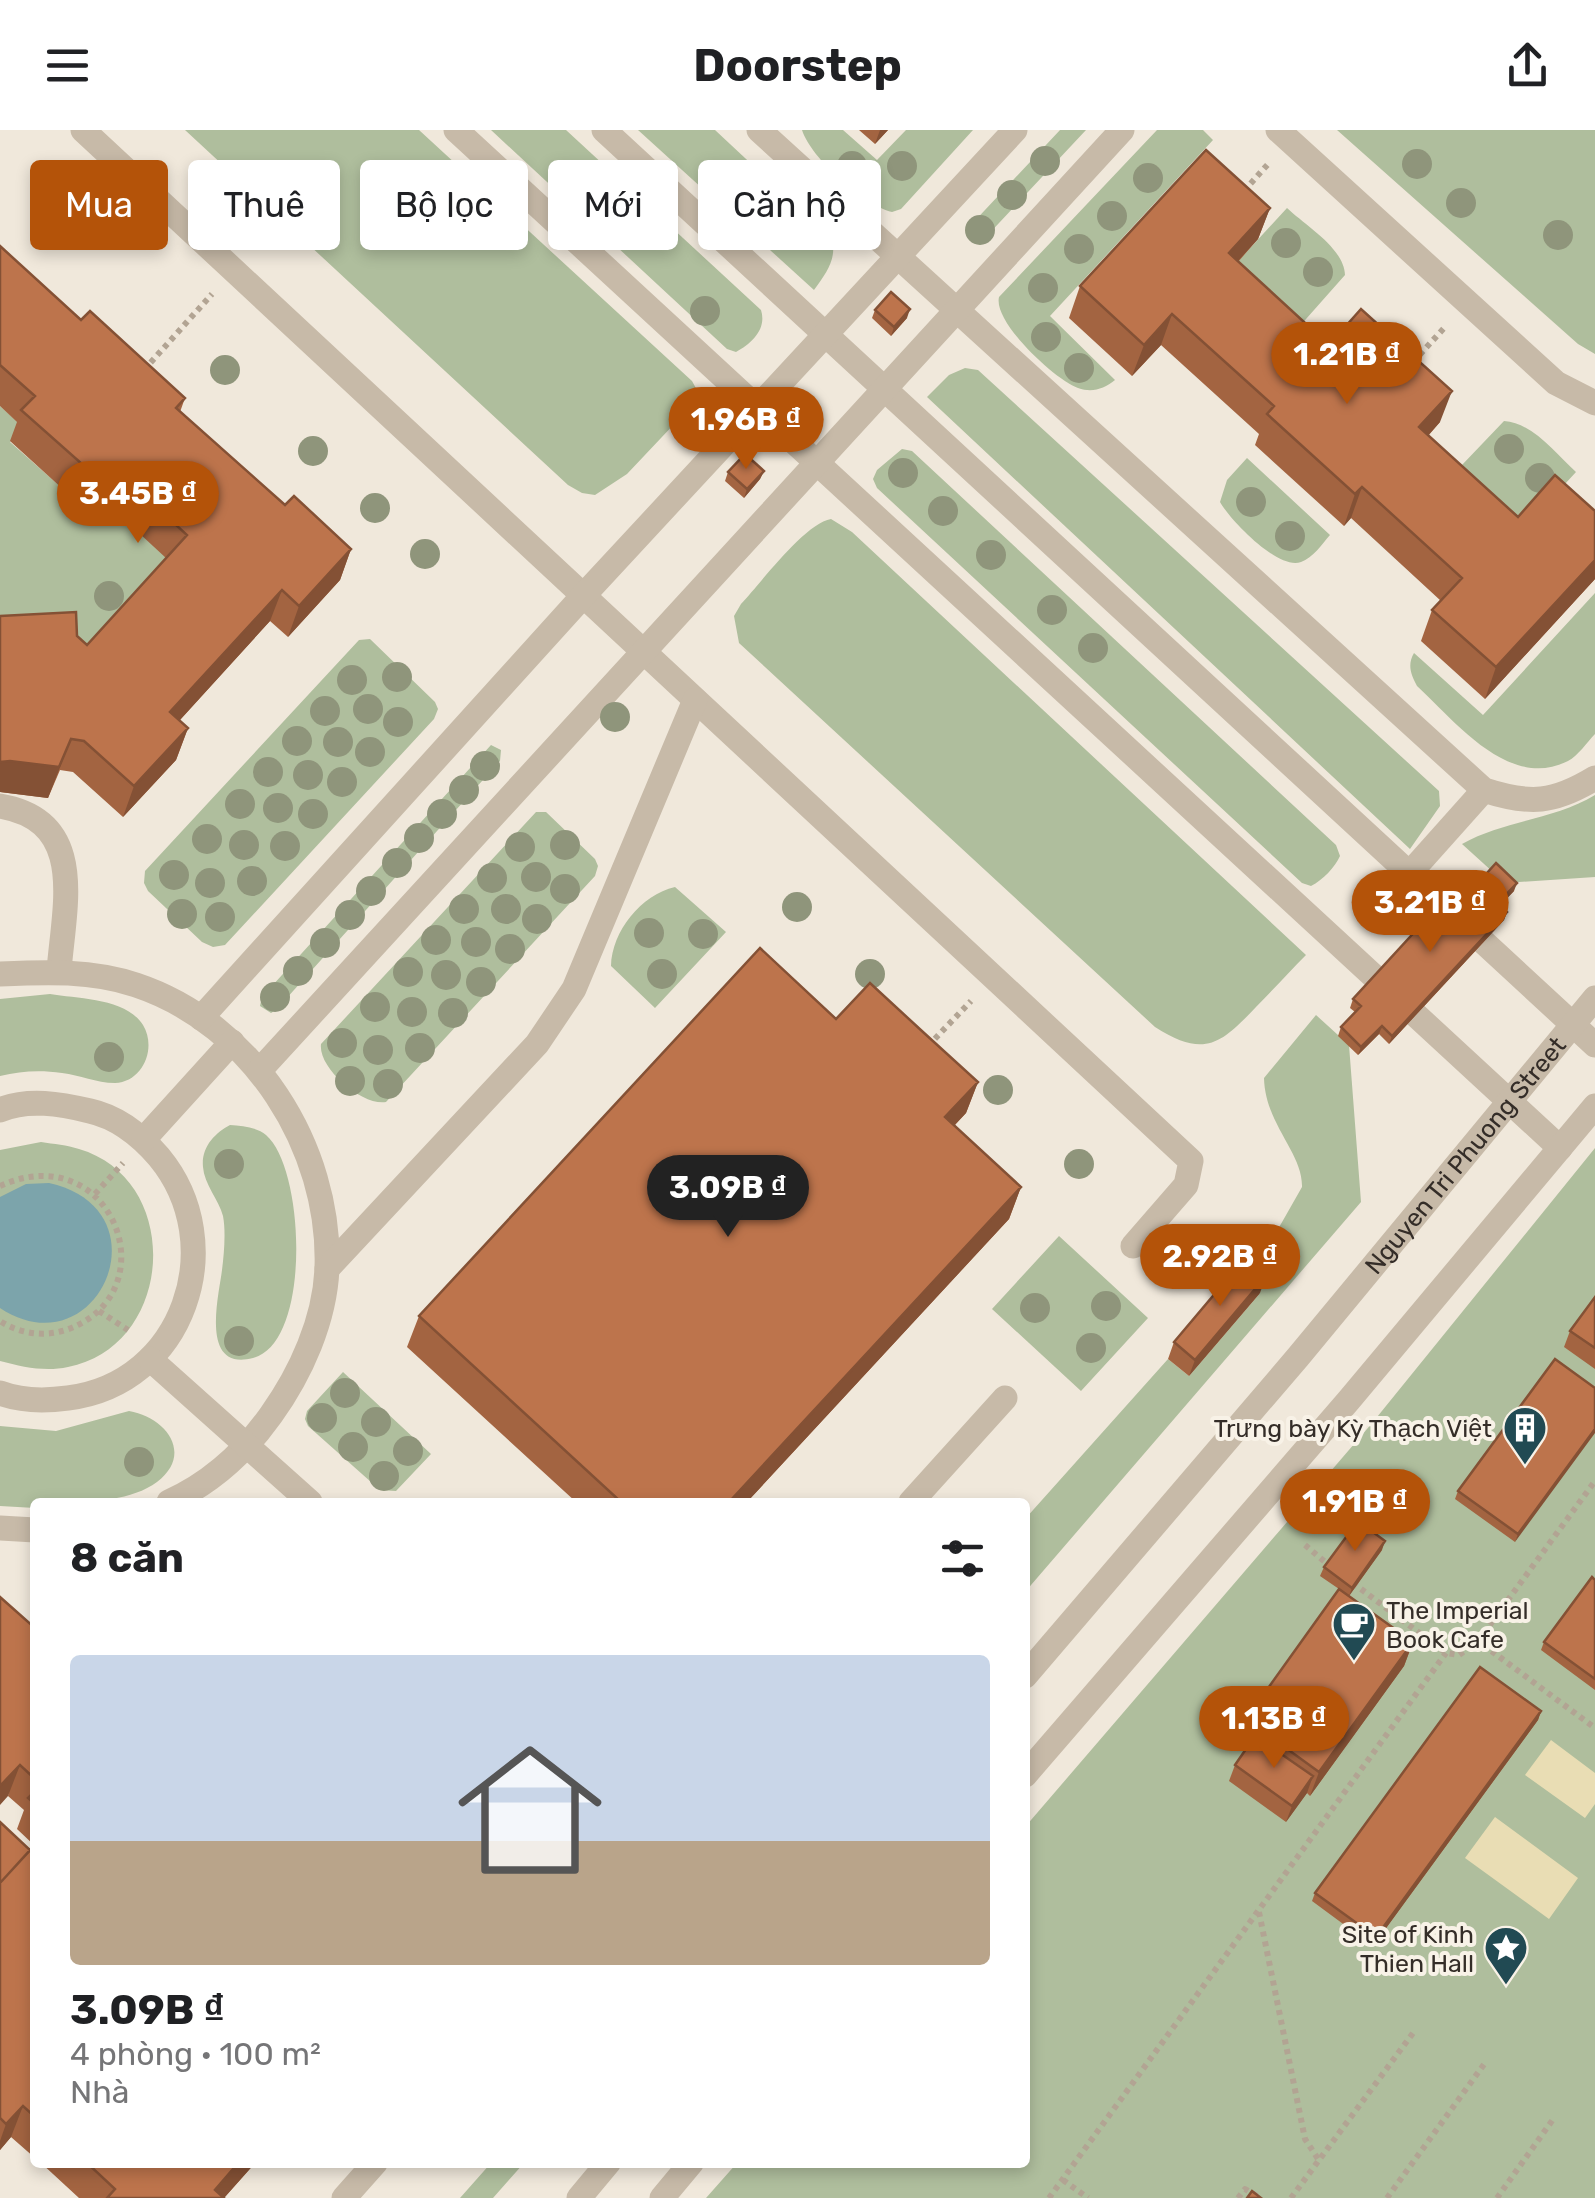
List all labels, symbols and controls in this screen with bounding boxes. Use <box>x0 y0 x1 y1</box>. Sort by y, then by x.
icon: menu <box>40 38 95 93</box>
icon: share <box>1500 38 1555 93</box>
text: Doorstep <box>693 39 902 92</box>
chip: Mua <box>30 160 168 250</box>
chip: Thuê <box>188 160 340 250</box>
chip: Bộ lọc <box>360 160 528 250</box>
chip: Mới <box>548 160 678 250</box>
chip: Căn hộ <box>698 160 881 250</box>
pin: 1.21B ₫ <box>1255 322 1439 407</box>
text: 1.21B ₫ <box>1293 335 1401 373</box>
pin: 1.96B ₫ <box>654 387 838 472</box>
text: 1.96B ₫ <box>691 400 801 438</box>
pin: 3.45B ₫ <box>46 461 230 546</box>
text: 3.45B ₫ <box>79 474 197 512</box>
pin: 3.21B ₫ <box>1338 870 1522 955</box>
text: 3.21B ₫ <box>1374 883 1486 921</box>
street label: Nguyen Tri Phuong Street <box>1359 1030 1572 1279</box>
pin: 3.09B ₫ <box>636 1155 820 1240</box>
text: 3.09B ₫ <box>669 1168 787 1206</box>
pin: 2.92B ₫ <box>1128 1224 1312 1309</box>
text: 2.92B ₫ <box>1162 1237 1278 1275</box>
building icon: Trưng bày Kỳ Thạch Việt <box>1502 1405 1548 1466</box>
place label: Trưng bày Kỳ Thạch Việt <box>1213 1414 1492 1443</box>
pin: 1.91B ₫ <box>1263 1469 1447 1554</box>
text: 1.91B ₫ <box>1302 1482 1408 1520</box>
icon: filters <box>935 1531 990 1586</box>
text: 8 căn <box>70 1533 184 1583</box>
place label: The Imperial Book Cafe <box>1386 1596 1529 1654</box>
cafe icon: The Imperial Book Cafe <box>1331 1601 1377 1662</box>
pin: 1.13B ₫ <box>1182 1686 1366 1771</box>
text: 1.13B ₫ <box>1221 1699 1327 1737</box>
icon: home <box>440 1720 620 1900</box>
place label: Site of Kinh Thien Hall <box>1342 1920 1474 1978</box>
place icon: Site of Kinh Thien Hall <box>1483 1925 1529 1986</box>
text: 3.09B ₫ <box>70 1985 225 2035</box>
text: 4 phòng · 100 m² <box>70 2035 321 2073</box>
text: Nhà <box>70 2073 129 2111</box>

